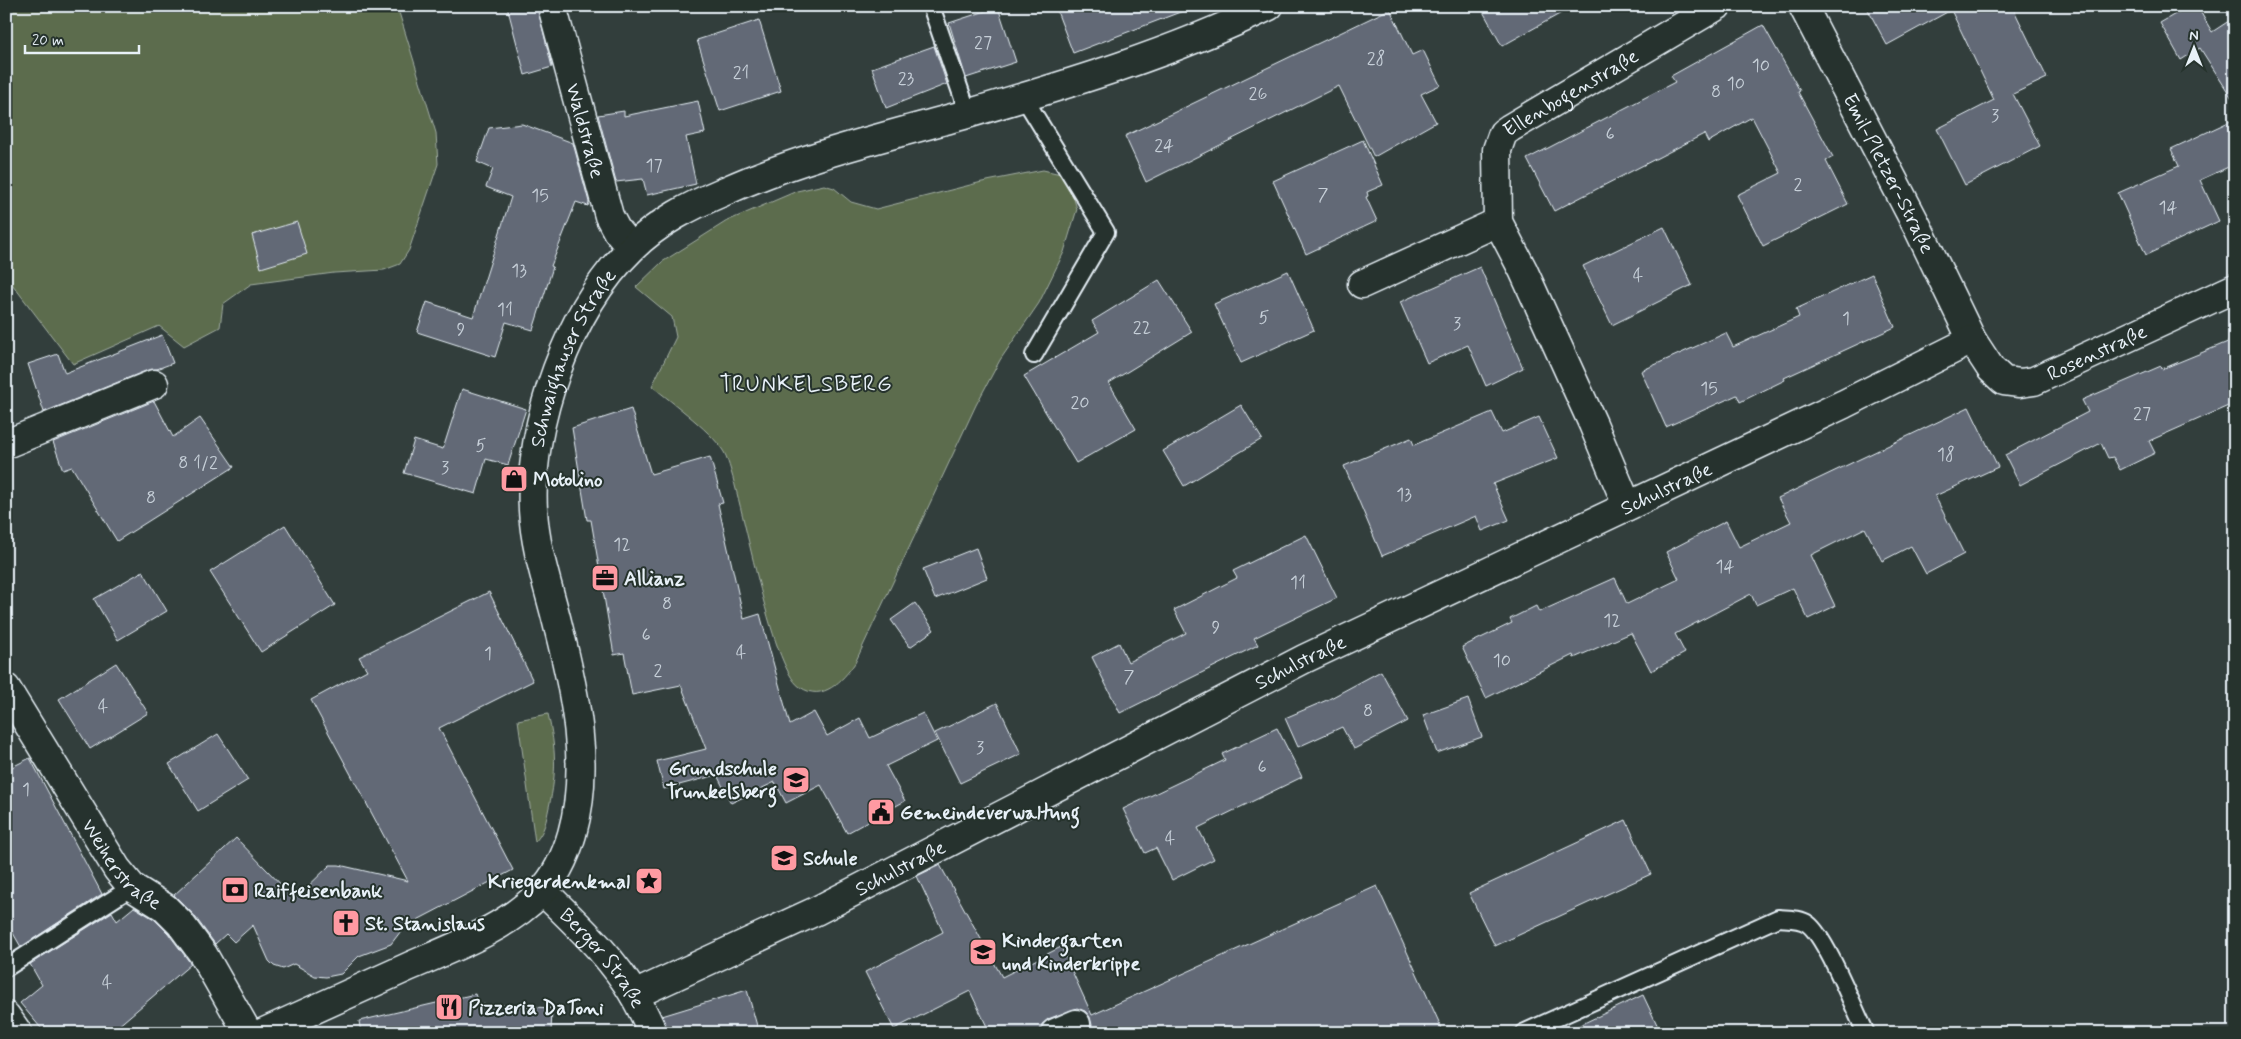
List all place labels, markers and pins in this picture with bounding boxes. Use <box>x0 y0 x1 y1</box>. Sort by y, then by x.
shop icon: Motolino <box>499 464 529 494</box>
place label: Motolino <box>533 467 603 494</box>
office icon: Allianz <box>590 563 620 593</box>
place label: Allianz <box>624 566 685 593</box>
place label: Grundschule Trunkelsberg <box>666 756 777 808</box>
school or university icon: Grundschule Trunkelsberg <box>781 765 811 795</box>
public building icon: Gemeindeverwaltung <box>866 797 896 827</box>
place label: Gemeindeverwaltung <box>900 800 1080 829</box>
school or university icon: Schule <box>769 843 799 873</box>
place label: Schule <box>803 846 858 873</box>
place icon: Kriegerdenkmal <box>634 866 664 896</box>
place label: Kriegerdenkmal <box>488 869 630 898</box>
bank icon: Raiffeisenbank <box>220 875 250 905</box>
place label: Raiffeisenbank <box>254 878 383 905</box>
church icon: St. Stanislaus <box>331 908 361 938</box>
place label: St. Stanislaus <box>365 911 485 938</box>
place label: Kindergarten und Kinderkrippe <box>1002 928 1141 978</box>
school or university icon: Kindergarten und Kinderkrippe <box>968 937 998 967</box>
restaurant icon: Pizzeria DaToni <box>434 992 464 1022</box>
place label: Pizzeria DaToni <box>468 995 604 1022</box>

